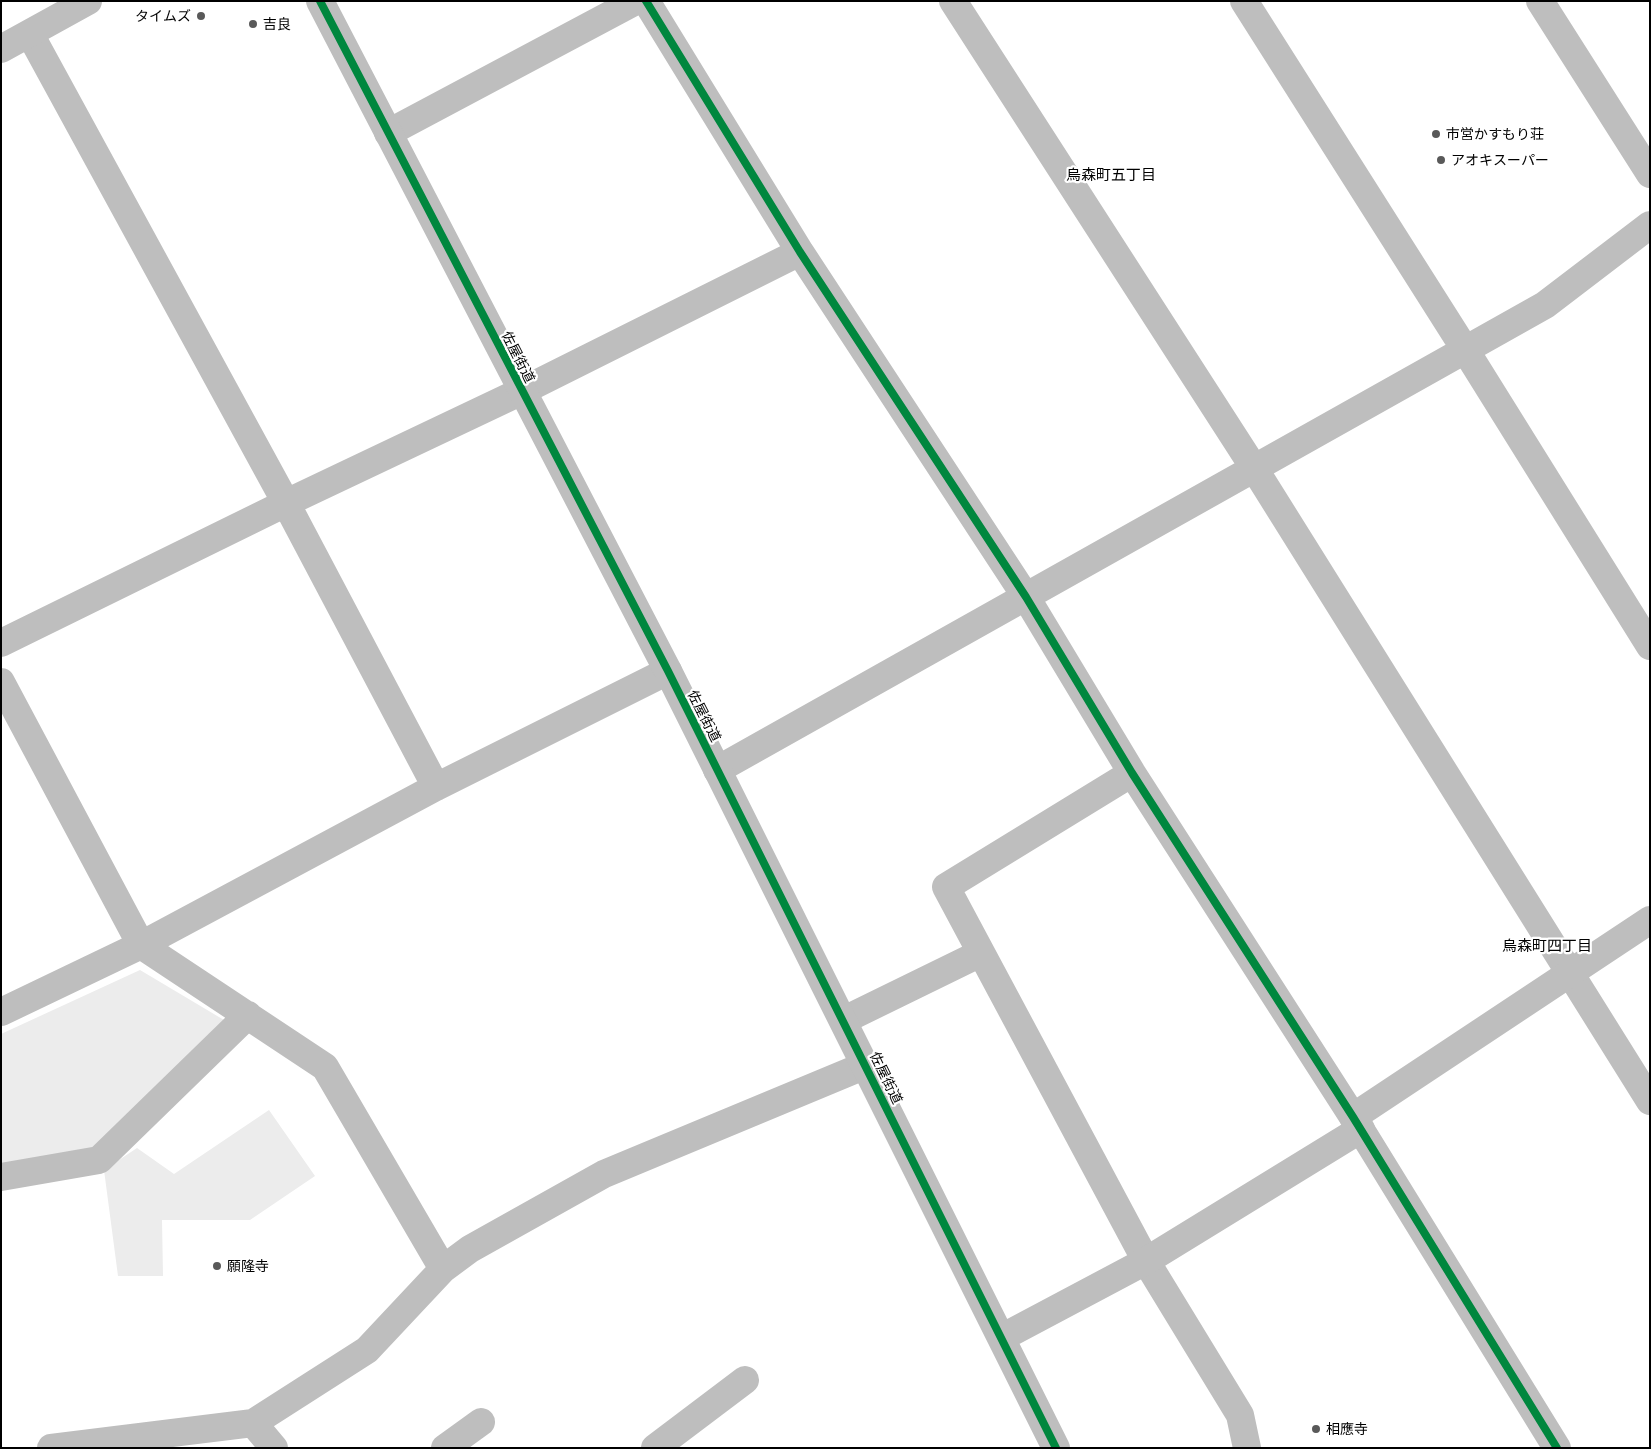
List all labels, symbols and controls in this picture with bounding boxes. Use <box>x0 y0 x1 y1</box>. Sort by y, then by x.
place label: タイムズ <box>135 8 191 24</box>
marker: タイムズ <box>195 10 207 22</box>
place label: 吉良 <box>263 16 291 32</box>
marker: 吉良 <box>247 18 259 30</box>
place label: 市営かすもり荘 <box>1446 126 1544 142</box>
marker: 市営かすもり荘 <box>1430 128 1442 140</box>
place label: アオキスーパー <box>1451 152 1549 168</box>
marker: アオキスーパー <box>1435 154 1447 166</box>
district label: 烏森町五丁目 <box>1066 166 1156 184</box>
street label: 佐屋街道 <box>498 328 538 386</box>
street label: 佐屋街道 <box>684 687 724 745</box>
district label: 烏森町四丁目 <box>1502 937 1592 955</box>
street label: 佐屋街道 <box>866 1049 906 1107</box>
place label: 願隆寺 <box>227 1258 269 1274</box>
marker: 願隆寺 <box>211 1260 223 1272</box>
place label: 相應寺 <box>1326 1421 1368 1437</box>
marker: 相應寺 <box>1310 1423 1322 1435</box>

